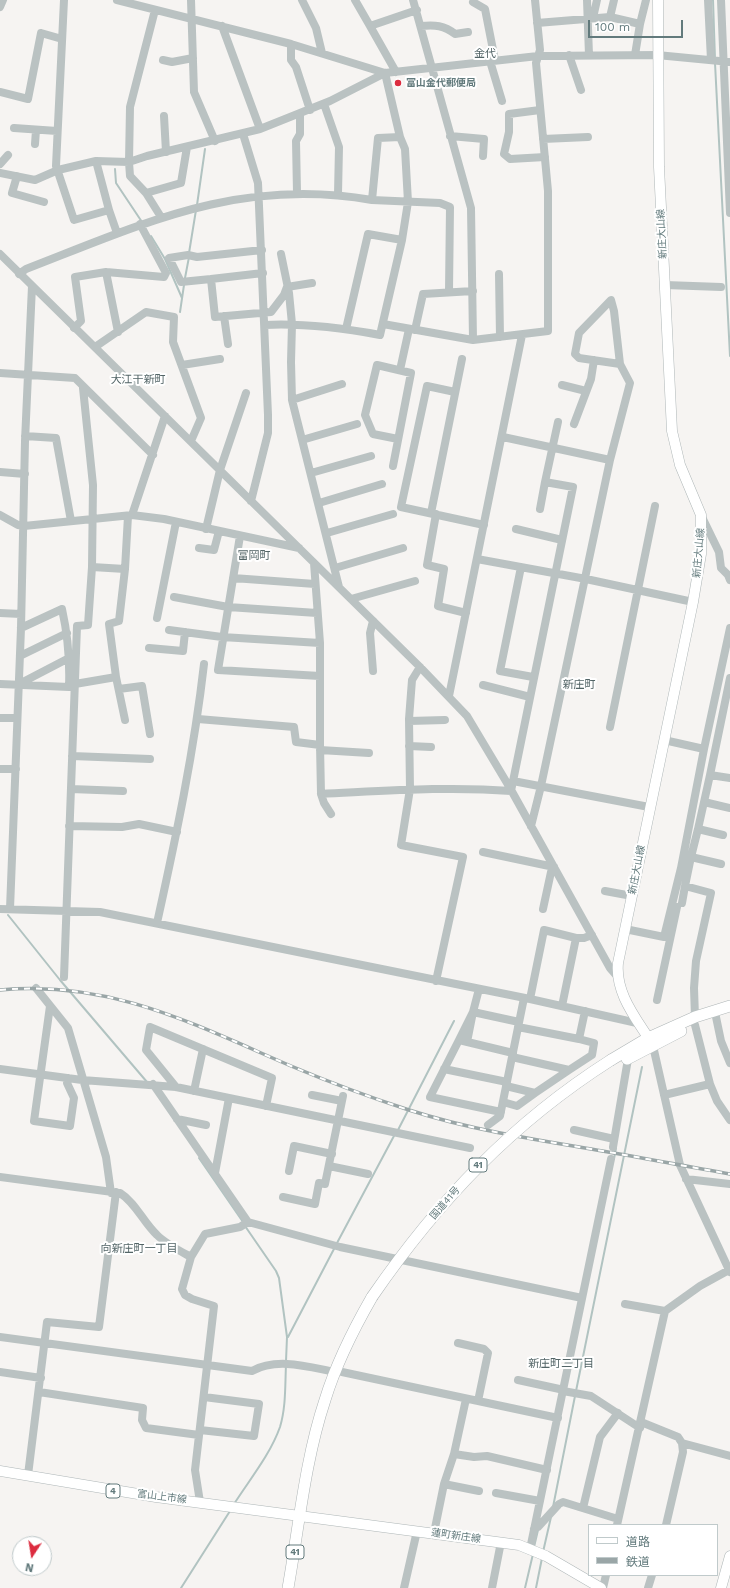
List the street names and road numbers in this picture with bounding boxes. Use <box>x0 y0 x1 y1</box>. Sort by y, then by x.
street label: 新庄大山線 <box>655 209 669 259</box>
street label: 新庄大山線 <box>691 528 707 578</box>
street label: 新庄大山線 <box>626 844 648 896</box>
road number: 41 <box>469 1158 487 1172</box>
street label: 国道41号 <box>427 1184 463 1222</box>
road number: 4 <box>106 1484 120 1498</box>
street label: 富山上市線 <box>136 1488 188 1506</box>
street label: 蓮町新庄線 <box>430 1527 482 1545</box>
road number: 41 <box>286 1545 304 1559</box>

